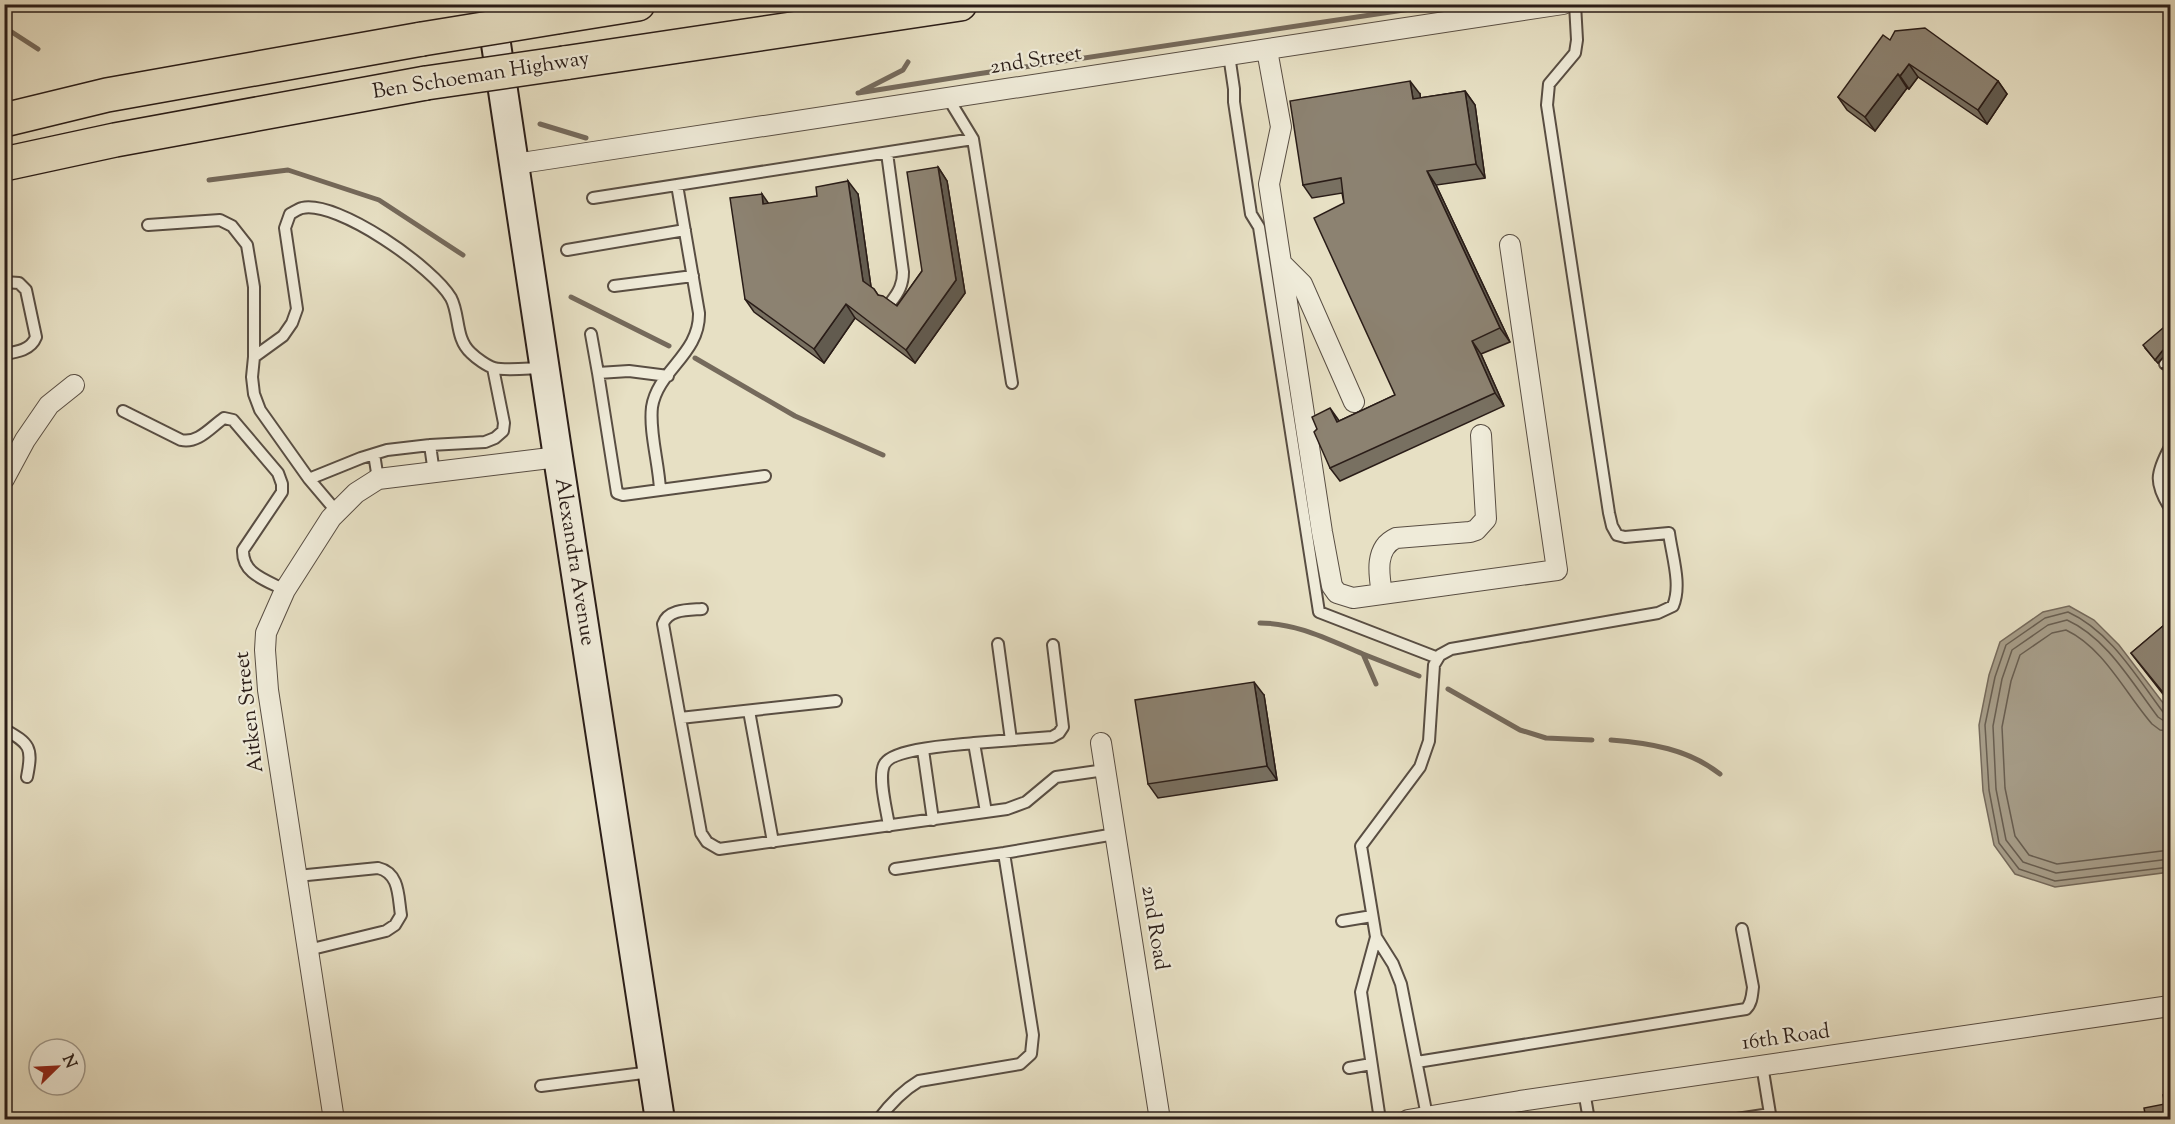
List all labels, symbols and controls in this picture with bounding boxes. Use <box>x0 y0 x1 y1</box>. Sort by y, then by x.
street label: 2nd Street <box>988 39 1084 83</box>
street label: Ben Schoeman Highway <box>370 44 592 108</box>
street label: Alexandra Avenue <box>546 476 602 648</box>
street label: Aitken Street <box>228 650 272 774</box>
street label: 2nd Road <box>1132 883 1176 973</box>
street label: 16th Road <box>1740 1017 1832 1059</box>
north arrow <box>27 1037 87 1097</box>
text: N <box>55 1051 82 1073</box>

